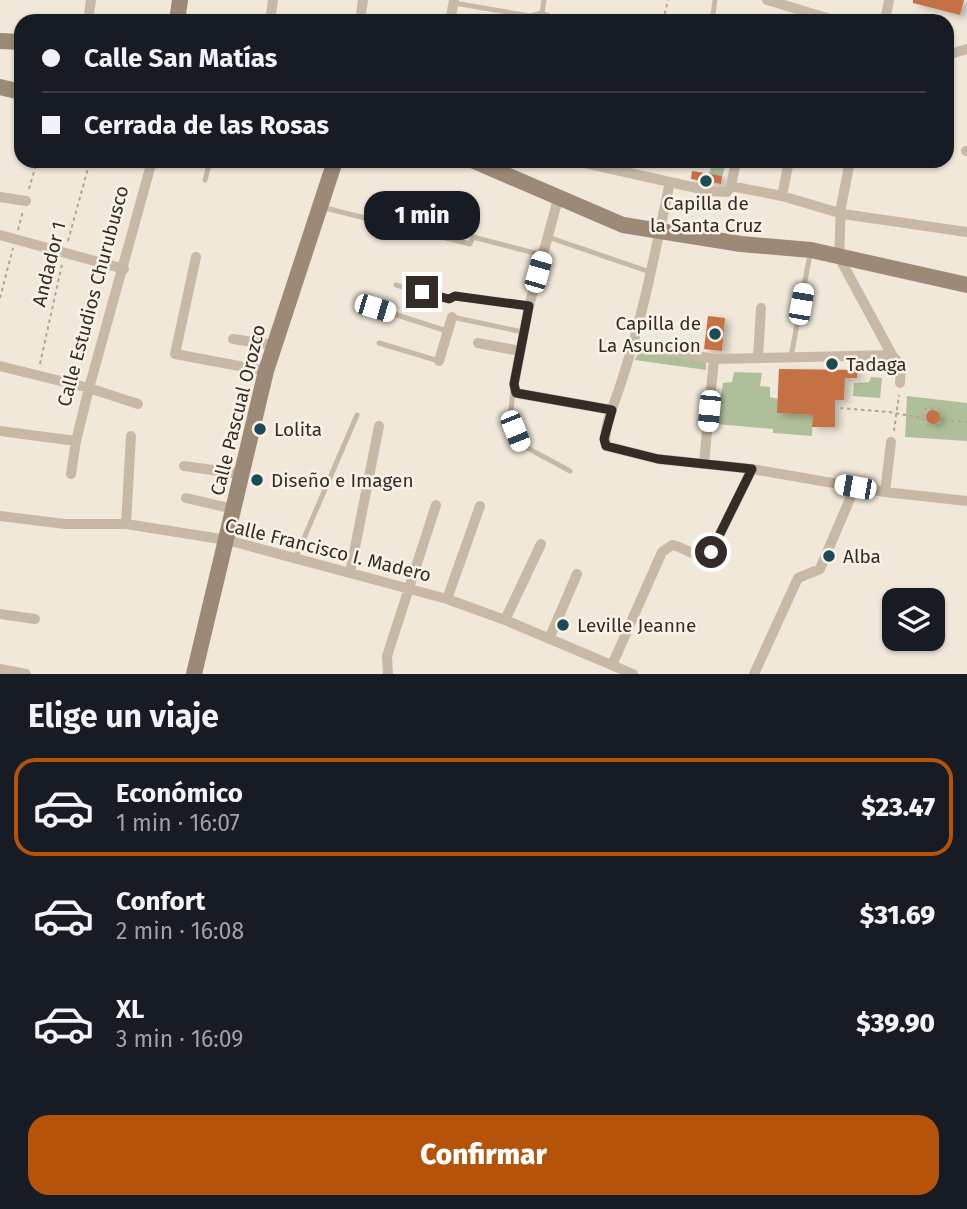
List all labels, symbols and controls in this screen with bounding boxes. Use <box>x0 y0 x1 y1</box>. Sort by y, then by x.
text: Calle San Matías <box>84 43 277 74</box>
text: Cerrada de las Rosas <box>84 110 329 141</box>
marker: Capilla de la Santa Cruz <box>698 173 714 189</box>
street label: Calle Estudios Churubusco <box>52 183 134 409</box>
callout: 1 min <box>364 190 480 240</box>
place label: Capilla de la Santa Cruz <box>650 192 762 237</box>
text: 1 min <box>394 201 450 229</box>
street label: Andador 1 <box>27 219 71 309</box>
car <box>523 249 554 295</box>
route end <box>406 276 438 308</box>
car <box>788 281 815 327</box>
car <box>352 292 399 324</box>
place label: Capilla de La Asuncion <box>598 312 701 357</box>
street label: Calle Pascual Orozco <box>206 322 270 498</box>
marker: Capilla de La Asuncion <box>707 326 723 342</box>
place label: Tadaga <box>846 353 907 376</box>
marker: Tadaga <box>824 356 840 372</box>
car <box>697 389 722 433</box>
car <box>498 408 533 454</box>
place label: Lolita <box>274 418 322 441</box>
marker: Lolita <box>252 421 268 437</box>
place label: Diseño e Imagen <box>271 469 414 492</box>
marker: Diseño e Imagen <box>249 472 265 488</box>
car <box>833 473 878 501</box>
street label: Calle Francisco I. Madero <box>222 513 434 587</box>
route start <box>695 536 727 568</box>
place label: Alba <box>843 545 881 568</box>
marker: Alba <box>821 548 837 564</box>
map controls <box>882 588 945 651</box>
button: layers <box>882 588 945 651</box>
place label: Leville Jeanne <box>577 614 696 637</box>
marker: Leville Jeanne <box>555 617 571 633</box>
text: Elige un viaje <box>28 697 219 735</box>
icon: car <box>32 776 95 839</box>
text: Económico <box>116 778 243 809</box>
text: $23.47 <box>861 792 935 823</box>
text: 1 min · 16:07 <box>116 809 240 837</box>
icon: car <box>32 884 95 947</box>
text: Confort <box>116 886 205 917</box>
text: $31.69 <box>860 900 935 931</box>
text: 2 min · 16:08 <box>116 917 244 945</box>
icon: car <box>32 992 95 1055</box>
text: XL <box>116 994 144 1025</box>
text: $39.90 <box>856 1008 935 1039</box>
text: 3 min · 16:09 <box>116 1025 243 1053</box>
button: Confirmar <box>28 1115 939 1195</box>

